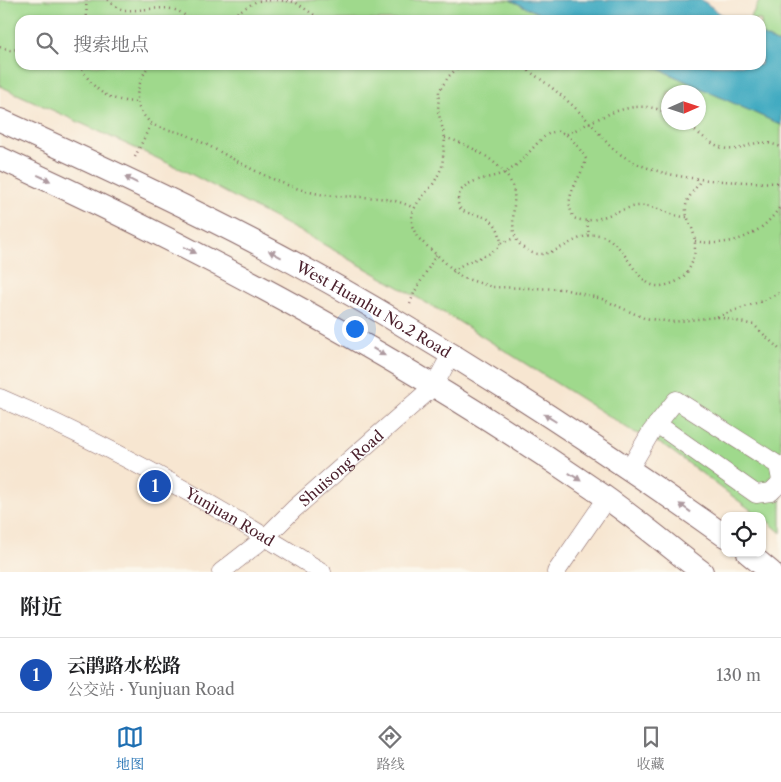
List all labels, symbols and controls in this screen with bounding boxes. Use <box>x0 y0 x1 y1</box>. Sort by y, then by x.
search box <box>15 15 766 70</box>
icon: search <box>33 29 61 57</box>
text: 搜索地点 <box>73 33 149 56</box>
north arrow <box>661 85 706 130</box>
one-way arrow <box>37 175 51 183</box>
one-way arrow <box>124 176 138 184</box>
one-way arrow <box>183 246 197 254</box>
one-way arrow <box>268 250 282 258</box>
street label: West Huanhu No.2 Road <box>292 256 455 361</box>
your location <box>342 316 368 342</box>
one-way arrow <box>373 348 386 357</box>
one-way arrow <box>543 413 557 423</box>
street label: Shuisong Road <box>295 426 387 510</box>
pin: 1 <box>139 467 171 505</box>
one-way arrow <box>569 472 582 482</box>
street label: Yunjuan Road <box>181 482 278 550</box>
one-way arrow <box>678 503 692 513</box>
map controls <box>721 512 766 557</box>
button: locate <box>721 512 766 557</box>
text: 附近 <box>20 594 62 619</box>
text: 云鹃路水松路 <box>67 654 181 677</box>
text: 1 <box>32 665 40 685</box>
text: 130 m <box>716 665 761 685</box>
text: 公交站 · Yunjuan Road <box>67 679 235 699</box>
tab: 地图 <box>116 723 144 773</box>
tab: 路线 <box>376 723 404 773</box>
tab: 收藏 <box>637 723 665 773</box>

